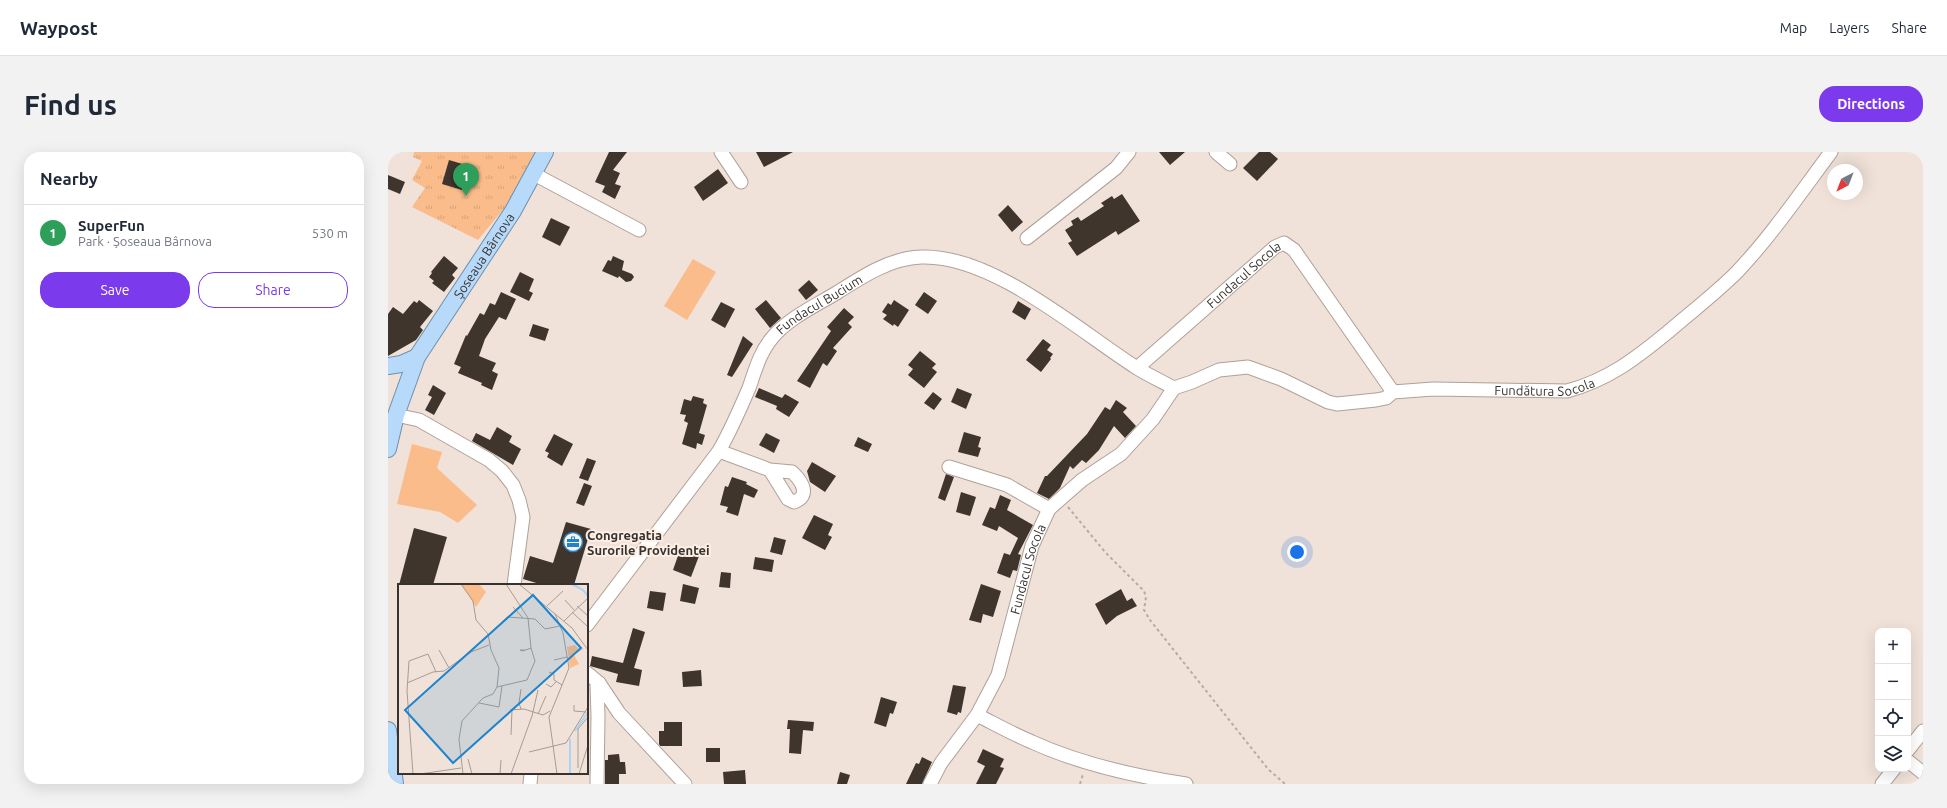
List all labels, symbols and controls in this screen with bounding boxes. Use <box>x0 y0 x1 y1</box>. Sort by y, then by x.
text: Waypost <box>20 17 98 39</box>
text: Map <box>1780 20 1807 36</box>
text: Layers <box>1829 20 1869 36</box>
text: Share <box>1891 20 1927 36</box>
button: Directions <box>1819 86 1923 122</box>
text: Find us <box>24 89 117 120</box>
pin: 1 <box>453 163 479 196</box>
north arrow <box>1827 164 1863 200</box>
text: Nearby <box>40 169 98 188</box>
street label: Șoseaua Bârnova <box>451 210 517 301</box>
text: SuperFun <box>78 217 145 234</box>
text: 1 <box>49 226 57 240</box>
text: 530 m <box>312 226 348 240</box>
text: Park · Șoseaua Bârnova <box>78 234 212 248</box>
street label: Fundacul Socola <box>1204 238 1283 311</box>
button: Save <box>40 272 190 308</box>
button: Share <box>198 272 348 308</box>
street label: Fundacul Bucium <box>773 272 865 337</box>
street label: Fundătura Socola <box>1494 375 1597 399</box>
street label: Fundacul Socola <box>1007 522 1048 616</box>
place label: Congregatia Surorile Providentei <box>587 528 710 557</box>
office icon: Congregatia Surorile Providentei <box>562 531 584 553</box>
your location <box>1287 542 1307 562</box>
inset map <box>398 584 588 774</box>
map controls <box>1875 628 1911 772</box>
button: + <box>1875 628 1911 664</box>
button: − <box>1875 664 1911 700</box>
button: locate <box>1875 700 1911 736</box>
button: layers <box>1875 736 1911 772</box>

